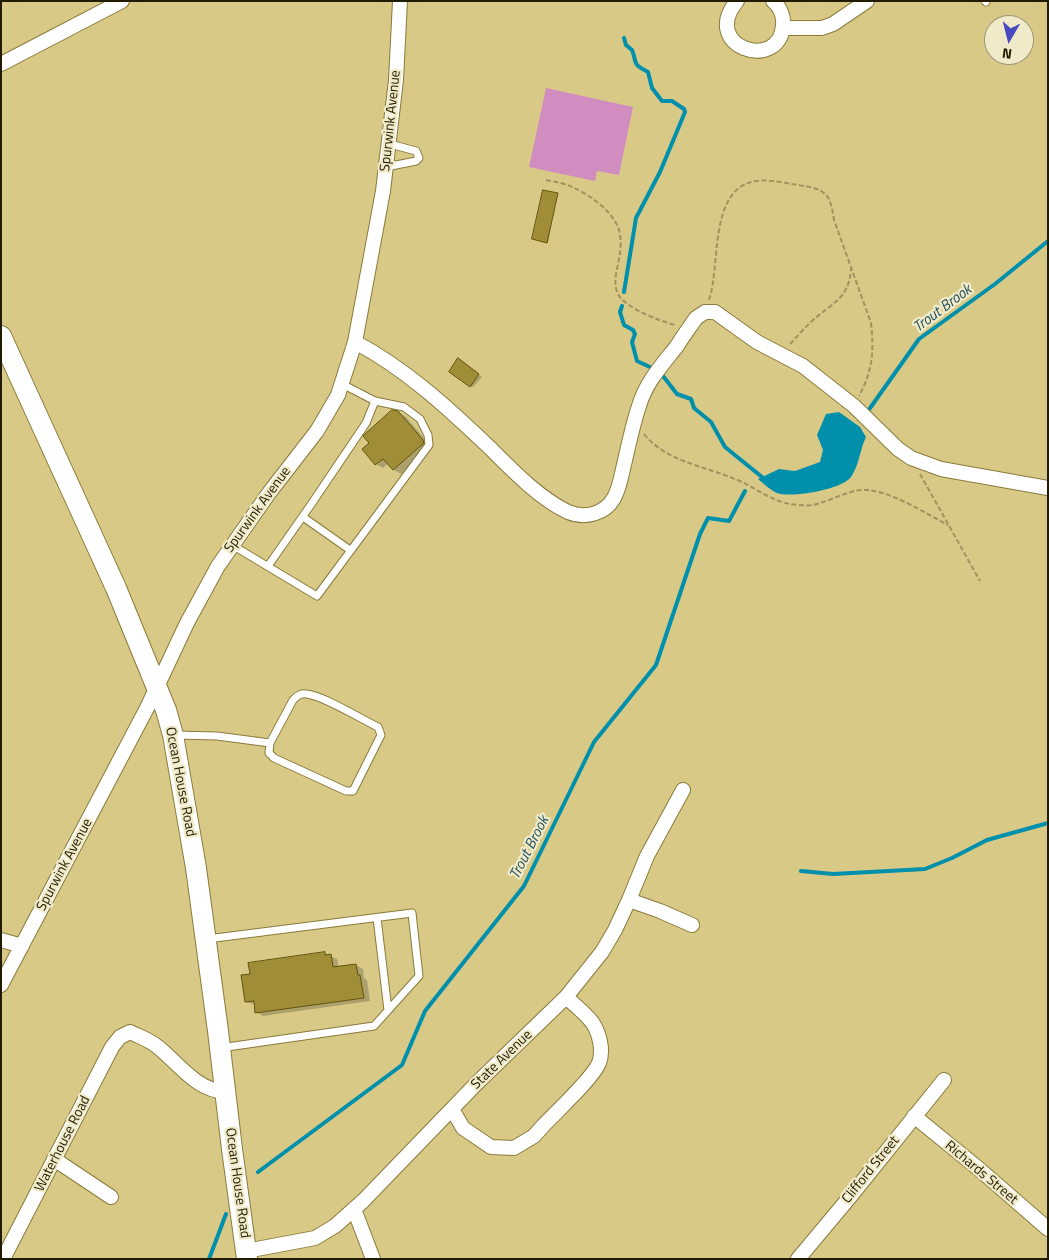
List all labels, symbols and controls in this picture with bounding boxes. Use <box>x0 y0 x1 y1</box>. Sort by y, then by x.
north arrow <box>984 15 1034 65</box>
text: N <box>1001 43 1013 65</box>
street label: Spurwink Avenue <box>377 69 405 173</box>
water label: Trout Brook <box>910 281 976 337</box>
street label: Spurwink Avenue <box>221 464 295 556</box>
street label: Ocean House Road <box>161 726 199 838</box>
water label: Trout Brook <box>507 814 553 882</box>
street label: Spurwink Avenue <box>34 816 96 914</box>
street label: State Avenue <box>468 1027 536 1093</box>
street label: Waterhouse Road <box>32 1093 94 1195</box>
street label: Ocean House Road <box>221 1127 253 1239</box>
street label: Clifford Street <box>839 1133 903 1207</box>
street label: Richards Street <box>941 1138 1021 1208</box>

